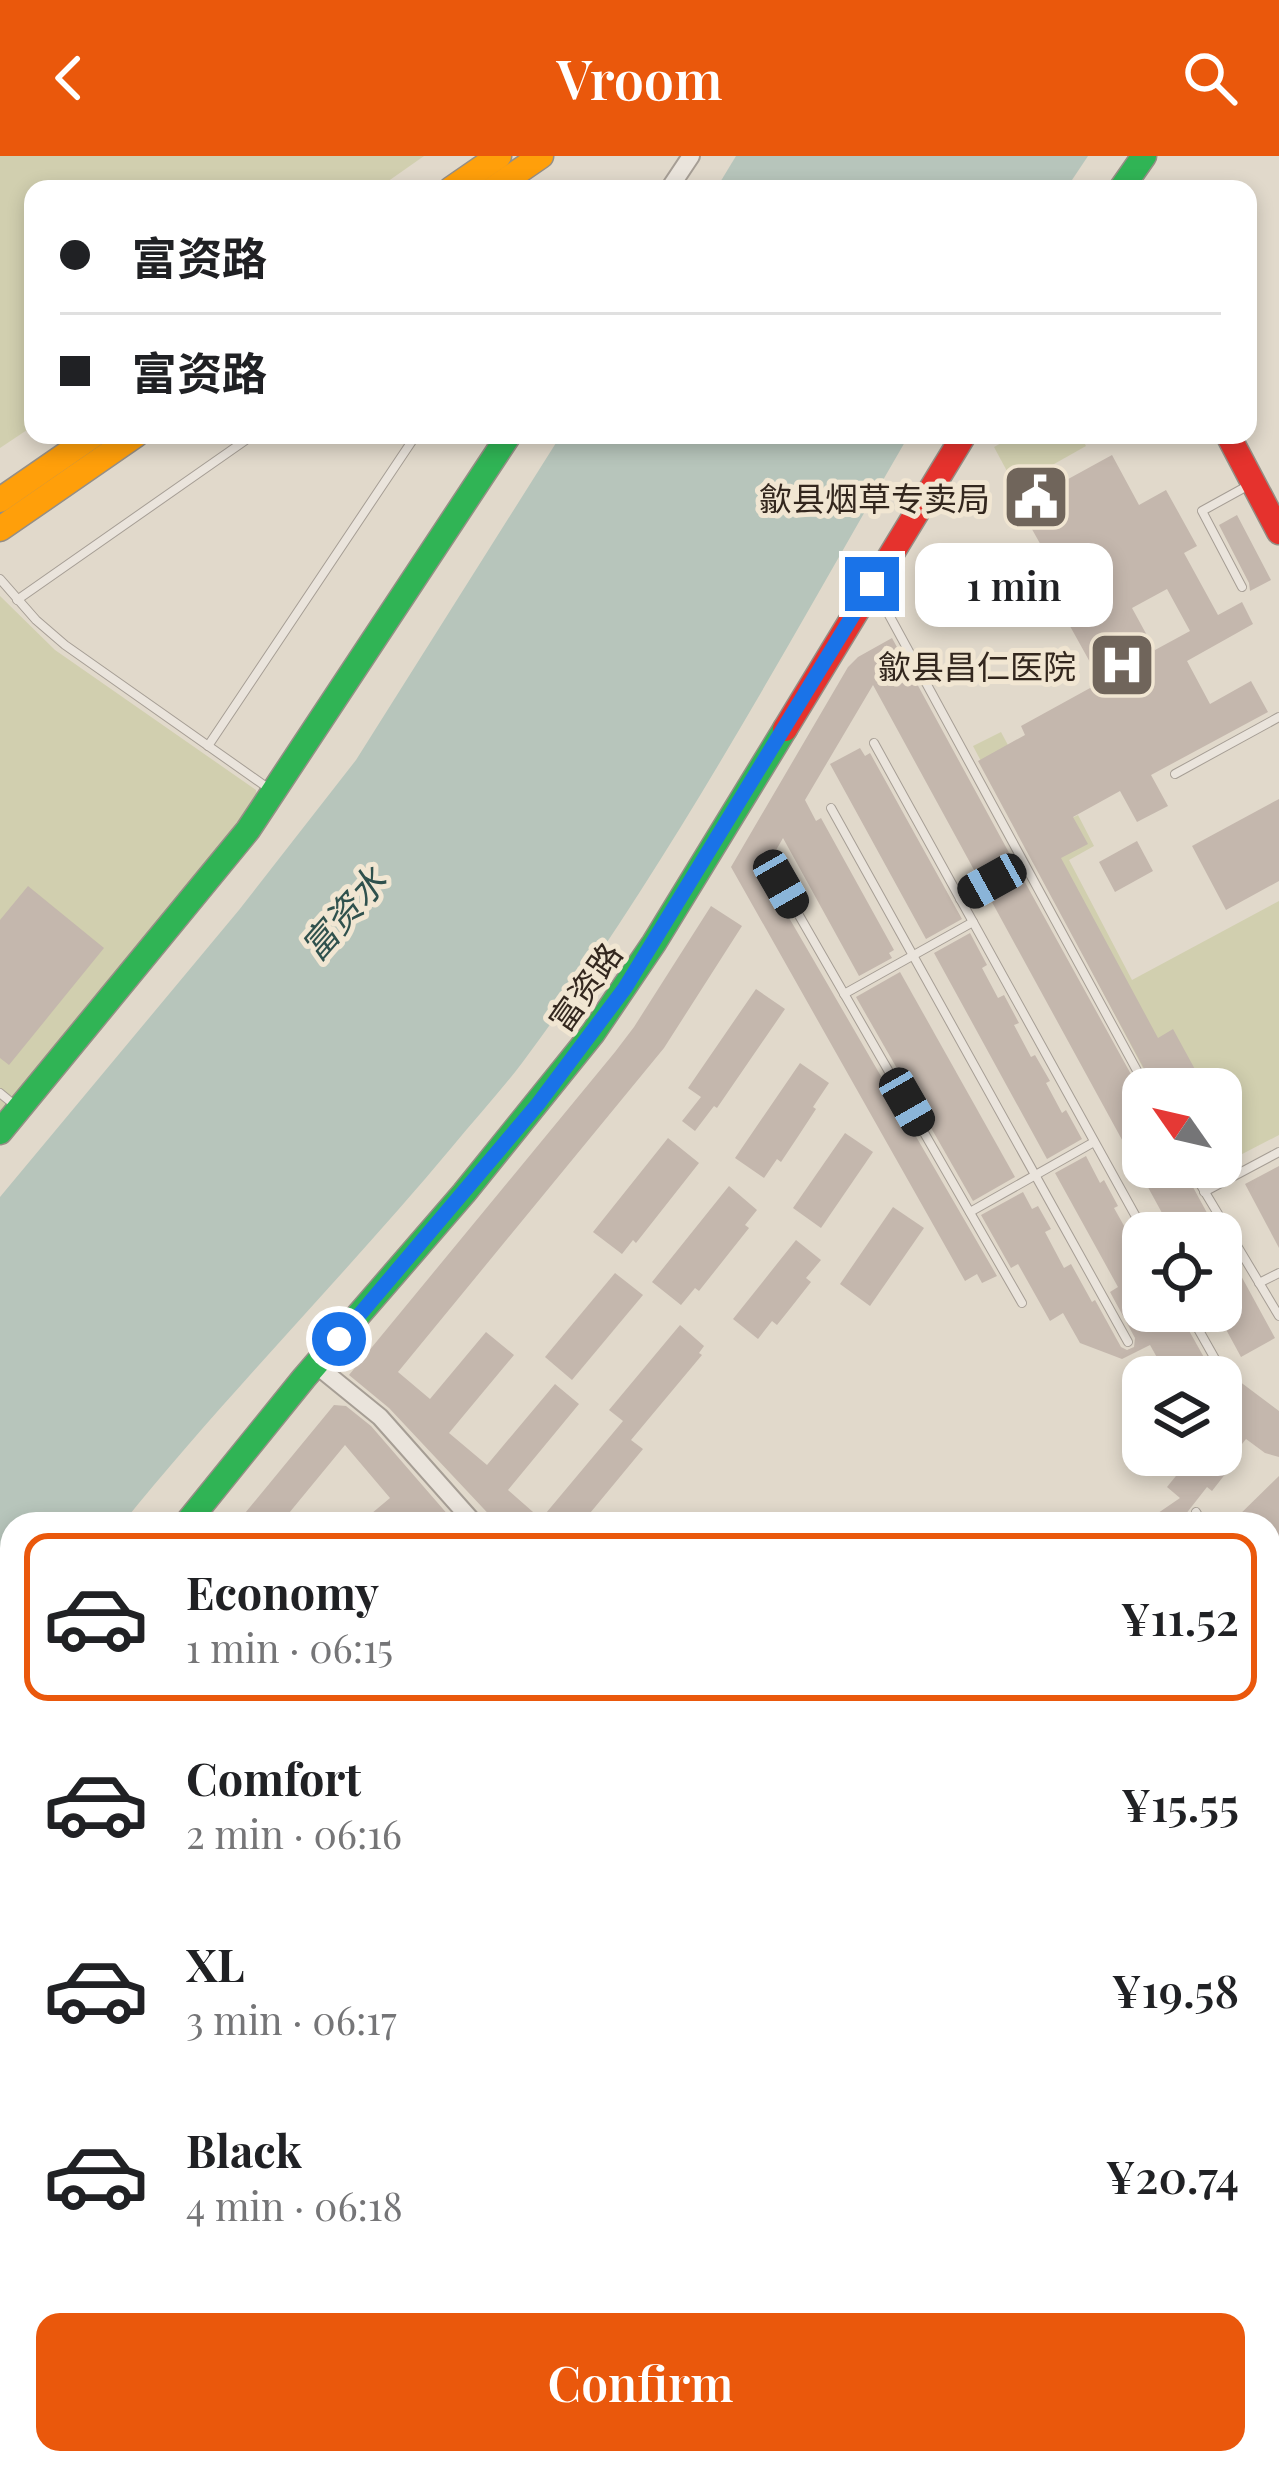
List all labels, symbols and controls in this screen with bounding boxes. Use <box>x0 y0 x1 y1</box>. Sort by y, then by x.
text: Vroom <box>556 42 723 114</box>
icon: back <box>36 45 102 111</box>
icon: search <box>1177 45 1243 111</box>
text: 富资路 <box>132 226 267 286</box>
text: 富资路 <box>132 341 267 401</box>
public building icon: 歙县烟草专卖局 <box>1001 462 1071 532</box>
place label: 歙县烟草专卖局 <box>759 475 990 519</box>
callout: 1 min <box>914 542 1112 626</box>
route end <box>845 557 899 611</box>
text: 1 min <box>967 559 1061 611</box>
hospital icon: 歙县昌仁医院 <box>1087 630 1157 700</box>
place label: 歙县昌仁医院 <box>878 643 1076 687</box>
car <box>747 844 815 924</box>
car <box>952 848 1032 914</box>
water label: 富资水 <box>288 855 397 970</box>
street label: 富资路 <box>538 933 630 1039</box>
car <box>873 1062 941 1142</box>
north arrow <box>1122 1068 1242 1188</box>
map controls <box>1122 1068 1242 1476</box>
button: locate <box>1122 1212 1242 1332</box>
route start <box>312 1312 366 1366</box>
button: layers <box>1122 1356 1242 1476</box>
text: Economy <box>186 1561 379 1621</box>
icon: car <box>42 1563 150 1671</box>
text: ¥11.52 <box>1120 1587 1239 1647</box>
text: 1 min · 06:15 <box>186 1621 393 1673</box>
text: Comfort <box>186 1747 361 1807</box>
icon: car <box>42 1749 150 1857</box>
text: ¥15.55 <box>1121 1773 1239 1833</box>
text: 2 min · 06:16 <box>186 1807 402 1859</box>
text: XL <box>186 1933 245 1993</box>
icon: car <box>42 1935 150 2043</box>
text: ¥19.58 <box>1112 1959 1239 2019</box>
text: 3 min · 06:17 <box>186 1993 397 2045</box>
text: Black <box>186 2119 302 2179</box>
icon: car <box>42 2121 150 2229</box>
text: ¥20.74 <box>1106 2145 1239 2205</box>
text: 4 min · 06:18 <box>186 2179 403 2231</box>
button: Confirm <box>36 2313 1245 2451</box>

